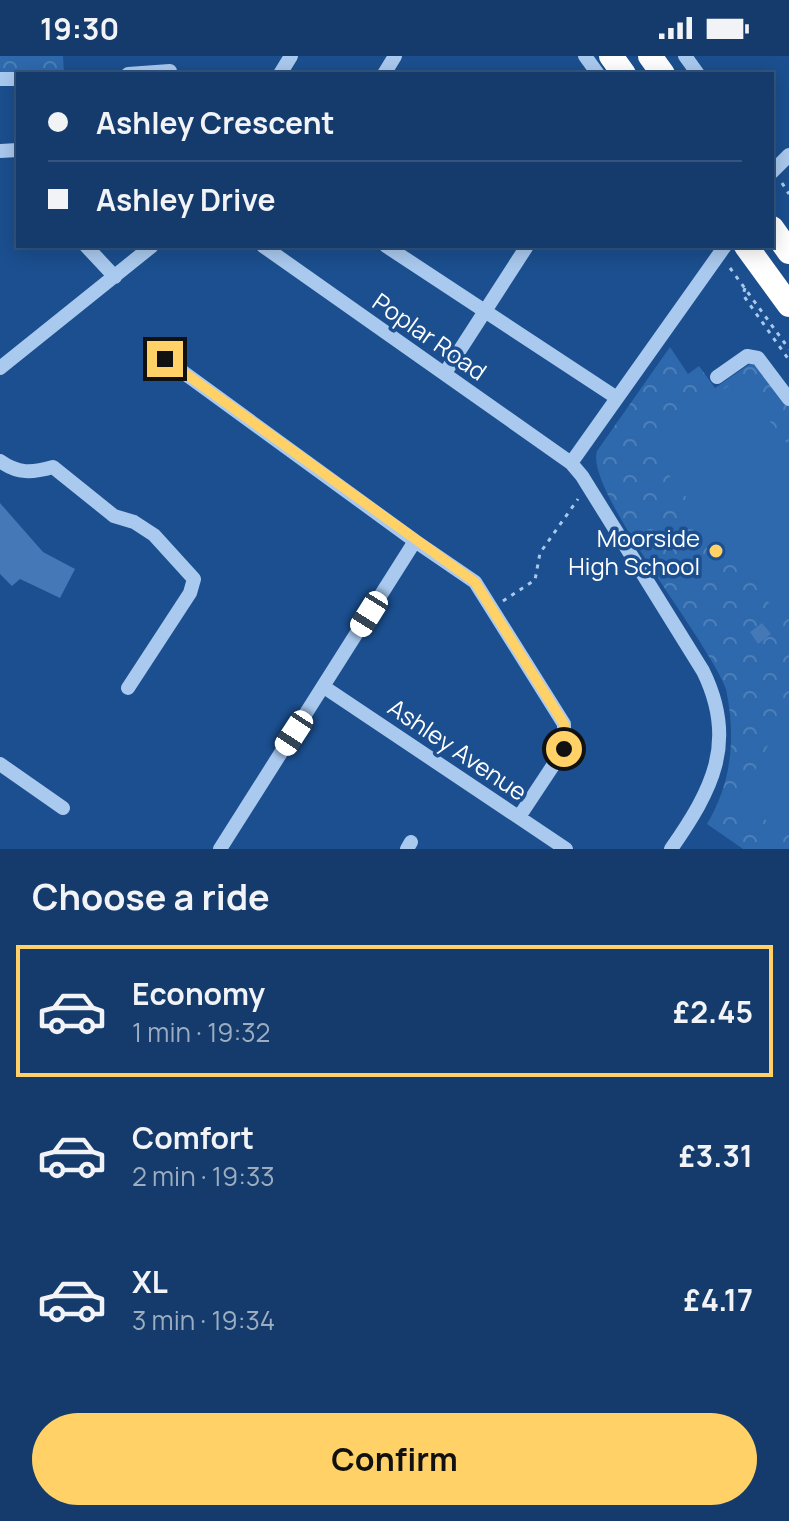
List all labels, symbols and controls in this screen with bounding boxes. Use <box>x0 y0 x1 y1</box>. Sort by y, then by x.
text: 19:30 <box>40 8 119 49</box>
text: Ashley Crescent <box>96 102 334 143</box>
text: Ashley Drive <box>96 179 276 220</box>
street label: Poplar Road <box>366 285 494 387</box>
route end <box>147 341 183 377</box>
place label: Moorside High School <box>568 521 700 582</box>
marker: Moorside High School <box>707 542 725 560</box>
car <box>346 587 392 641</box>
street label: Ashley Avenue <box>382 690 534 808</box>
car <box>271 706 317 760</box>
route start <box>546 731 582 767</box>
text: Choose a ride <box>32 872 270 921</box>
text: Economy <box>132 973 265 1014</box>
icon: car <box>36 975 108 1047</box>
text: £2.45 <box>673 991 753 1032</box>
text: 1 min · 19:32 <box>132 1014 270 1050</box>
text: Comfort <box>132 1117 254 1158</box>
icon: car <box>36 1119 108 1191</box>
text: £3.31 <box>679 1135 753 1176</box>
text: 2 min · 19:33 <box>132 1158 275 1194</box>
text: XL <box>132 1261 168 1302</box>
icon: car <box>36 1263 108 1335</box>
text: £4.17 <box>684 1279 753 1320</box>
text: 3 min · 19:34 <box>132 1302 275 1338</box>
button: Confirm <box>32 1413 757 1505</box>

